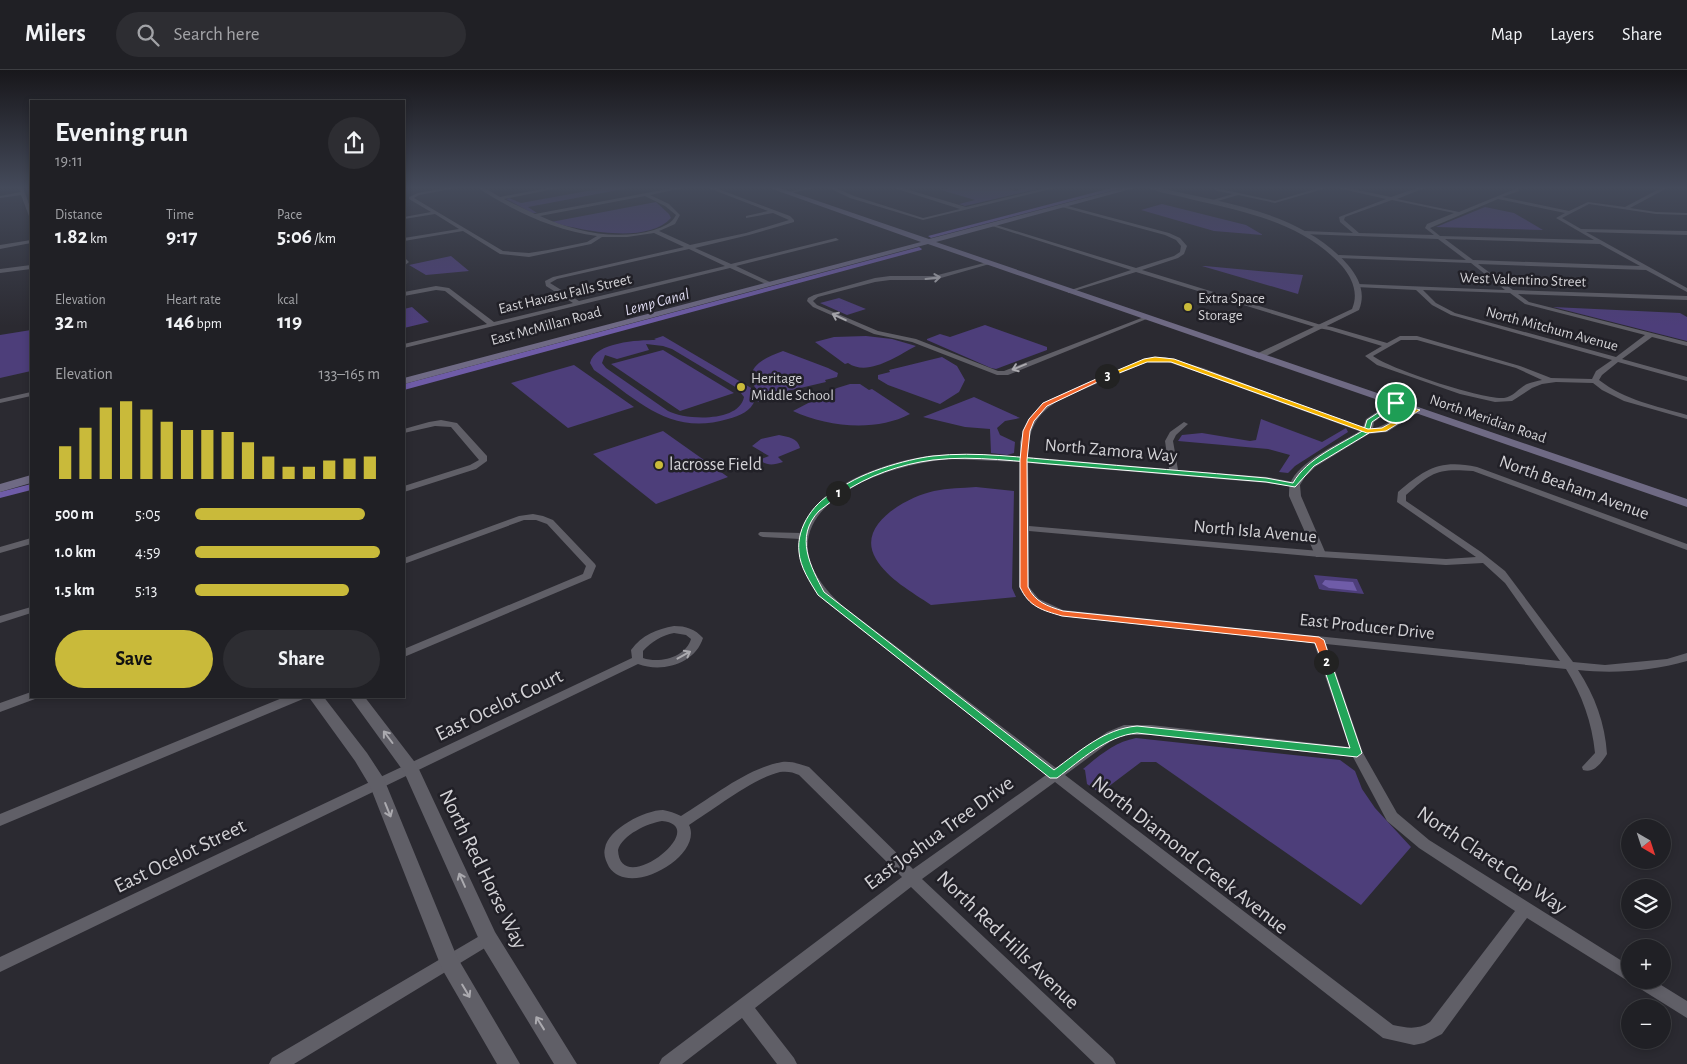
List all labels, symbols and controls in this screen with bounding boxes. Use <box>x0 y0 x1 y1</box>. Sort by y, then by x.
search box <box>116 12 466 57</box>
icon: search <box>134 21 162 49</box>
text: Milers <box>25 22 86 46</box>
text: Search here <box>174 25 260 44</box>
text: Map <box>1491 26 1522 44</box>
text: Layers <box>1550 26 1594 44</box>
text: Share <box>1622 26 1662 44</box>
button: share <box>328 117 380 169</box>
text: Evening run <box>55 119 188 147</box>
text: 19:11 <box>55 153 83 169</box>
text: Distance <box>55 208 102 222</box>
text: Time <box>166 208 194 222</box>
text: Pace <box>277 208 302 222</box>
text: 1.82 <box>55 226 88 247</box>
text: 9:17 <box>166 226 198 247</box>
text: 5:06 <box>277 226 312 247</box>
text: km <box>88 232 108 246</box>
text: /km <box>312 232 336 246</box>
street label: West Valentino Street <box>1459 270 1587 290</box>
street label: East Havasu Falls Street <box>497 271 633 317</box>
one-way arrow <box>925 273 941 283</box>
water label: Lemp Canal <box>623 286 691 319</box>
place label: Extra Space Storage <box>1198 291 1265 323</box>
text: Elevation <box>55 293 106 307</box>
text: Heart rate <box>166 293 221 307</box>
text: kcal <box>277 293 298 307</box>
marker: Extra Space Storage <box>1182 301 1194 313</box>
street label: East McMillan Road <box>489 304 603 348</box>
street label: North Mitchum Avenue <box>1484 304 1620 354</box>
text: 32 <box>55 311 74 332</box>
text: 146 <box>166 311 194 332</box>
text: 119 <box>277 311 302 332</box>
one-way arrow <box>832 312 847 321</box>
text: m <box>74 317 87 331</box>
text: bpm <box>194 317 222 331</box>
one-way arrow <box>1012 363 1027 372</box>
pin: 3 <box>1094 364 1120 388</box>
text: Elevation <box>55 366 113 382</box>
text: 133–165 m <box>319 366 380 382</box>
text: 3 <box>1104 369 1111 383</box>
place label: Heritage Middle School <box>751 371 834 403</box>
marker: Heritage Middle School <box>735 381 747 393</box>
pin <box>1375 382 1417 424</box>
icon: arrive <box>1382 389 1410 417</box>
street label: North Meridian Road <box>1428 392 1548 446</box>
street label: North Zamora Way <box>1044 436 1178 466</box>
street label: North Beaham Avenue <box>1497 453 1651 523</box>
place label: lacrosse Field <box>669 456 762 474</box>
marker: lacrosse Field <box>653 459 665 471</box>
pin: 1 <box>826 480 850 506</box>
text: 1 <box>836 486 841 500</box>
text: 500 m <box>55 506 94 522</box>
text: 5:05 <box>135 506 161 522</box>
street label: North Isla Avenue <box>1193 518 1317 546</box>
text: 1.0 km <box>55 544 96 560</box>
text: 4:59 <box>135 544 161 560</box>
text: 1.5 km <box>55 582 95 598</box>
text: 5:13 <box>135 582 157 598</box>
street label: East Producer Drive <box>1299 611 1435 643</box>
button: Save <box>55 630 213 688</box>
button: Share <box>223 630 380 688</box>
one-way arrow <box>676 649 690 659</box>
pin: 2 <box>1314 650 1338 674</box>
text: 2 <box>1323 655 1330 669</box>
street label: East Ocelot Court <box>432 665 566 745</box>
one-way arrow <box>382 731 393 744</box>
street label: East Joshua Tree Drive <box>861 772 1017 894</box>
street label: North Diamond Creek Avenue <box>1088 772 1292 938</box>
street label: North Red Horse Way <box>435 786 531 952</box>
one-way arrow <box>384 802 393 817</box>
street label: North Claret Cup Way <box>1413 802 1571 918</box>
street label: East Ocelot Street <box>111 815 249 897</box>
north arrow <box>1621 819 1671 869</box>
map controls <box>1621 819 1671 1049</box>
street label: North Red Hills Avenue <box>933 867 1083 1013</box>
one-way arrow <box>456 873 466 888</box>
button: layers <box>1621 879 1671 929</box>
button: + <box>1621 939 1671 989</box>
one-way arrow <box>462 984 472 998</box>
button: − <box>1621 999 1671 1049</box>
one-way arrow <box>534 1016 544 1030</box>

